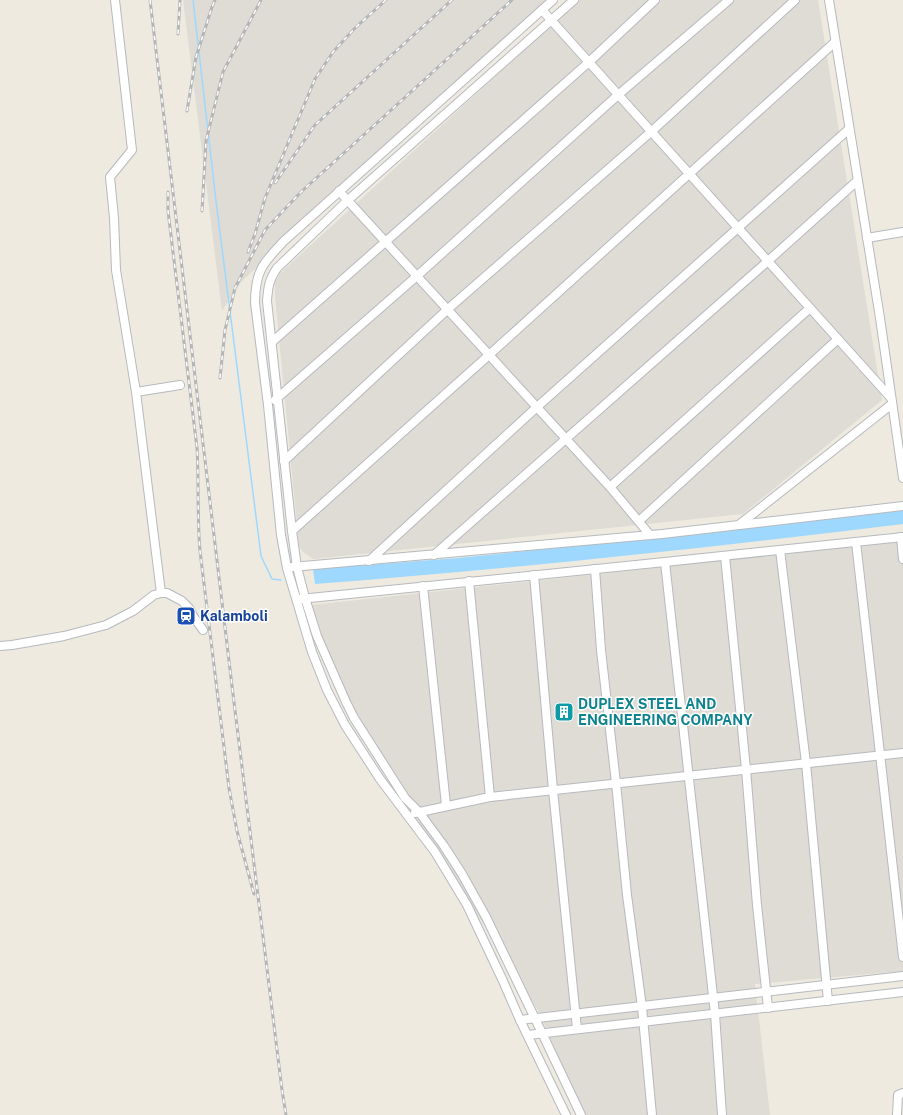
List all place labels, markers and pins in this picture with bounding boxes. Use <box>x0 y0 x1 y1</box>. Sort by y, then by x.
station icon: Kalamboli <box>175 605 197 627</box>
place label: Kalamboli <box>200 608 268 624</box>
place label: DUPLEX STEEL AND ENGINEERING COMPANY <box>578 696 753 728</box>
building icon: DUPLEX STEEL AND ENGINEERING COMPANY <box>553 701 575 723</box>

